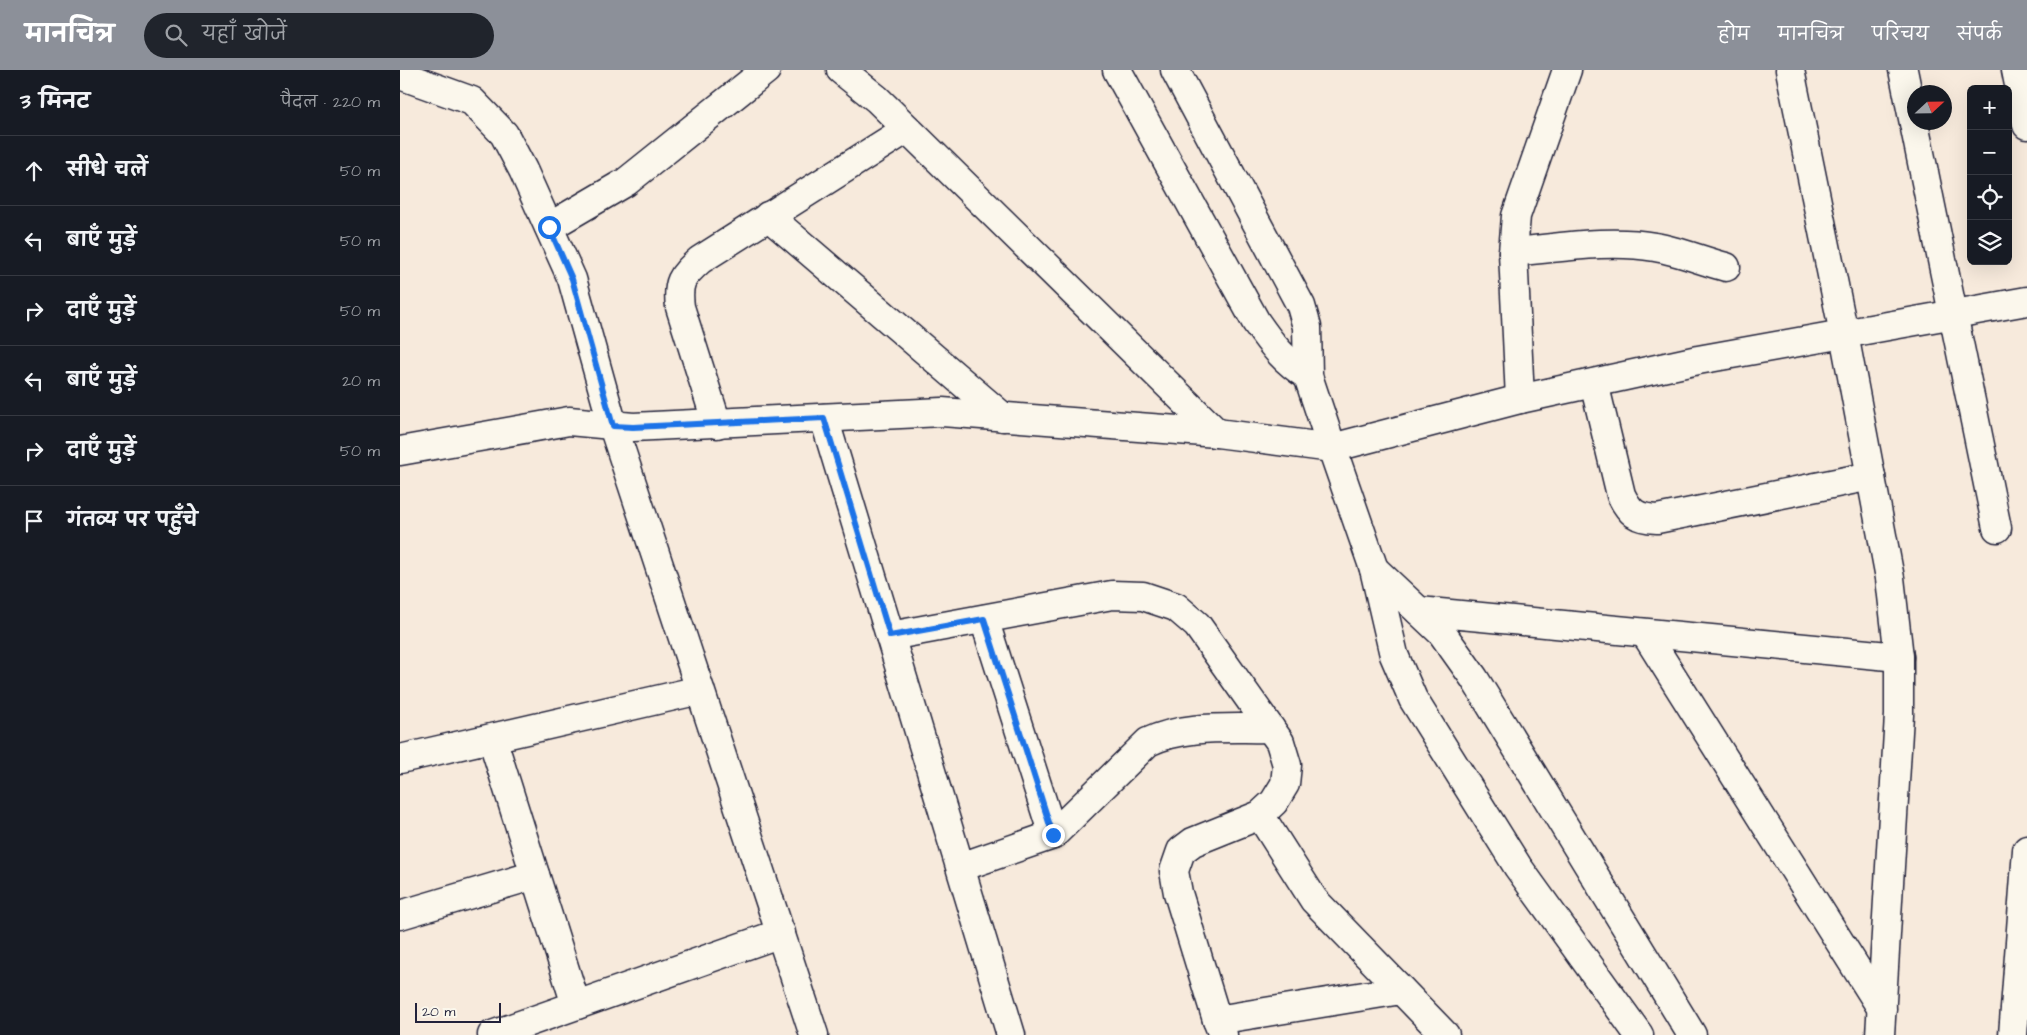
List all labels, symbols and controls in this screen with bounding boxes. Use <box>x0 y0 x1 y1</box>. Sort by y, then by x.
search box <box>144 13 494 58</box>
text: मानचित्र <box>25 18 114 52</box>
icon: search <box>162 21 190 49</box>
text: यहाँ खोजें <box>202 21 287 48</box>
text: होम <box>1718 22 1750 47</box>
text: मानचित्र <box>1778 22 1844 47</box>
text: परिचय <box>1872 22 1929 47</box>
text: संपर्क <box>1957 22 2002 47</box>
north arrow <box>1907 85 1952 130</box>
map controls <box>1967 85 2012 265</box>
button: + <box>1967 85 2012 130</box>
text: 3 मिनट <box>20 87 90 116</box>
text: पैदल · 220 m <box>281 91 380 113</box>
button: − <box>1967 130 2012 175</box>
icon: ahead <box>20 157 48 185</box>
text: सीधे चलें <box>67 157 148 184</box>
text: 50 m <box>340 160 380 182</box>
button: locate <box>1967 175 2012 220</box>
route start <box>538 216 561 239</box>
button: layers <box>1967 220 2012 265</box>
icon: left <box>20 227 48 255</box>
text: बाएँ मुड़ें <box>67 227 136 254</box>
text: 50 m <box>340 230 380 252</box>
icon: right <box>20 297 48 325</box>
text: दाएँ मुड़ें <box>67 297 136 324</box>
text: 50 m <box>340 300 380 322</box>
icon: left <box>20 367 48 395</box>
text: बाएँ मुड़ें <box>67 367 136 394</box>
text: 20 m <box>342 370 380 392</box>
icon: right <box>20 437 48 465</box>
text: दाएँ मुड़ें <box>67 437 136 464</box>
text: 50 m <box>340 440 380 462</box>
icon: arrive <box>20 507 48 535</box>
text: गंतव्य पर पहुँचे <box>67 507 198 534</box>
route end <box>1042 824 1065 847</box>
scale bar <box>415 1000 501 1023</box>
text: 20 m <box>422 1002 455 1022</box>

